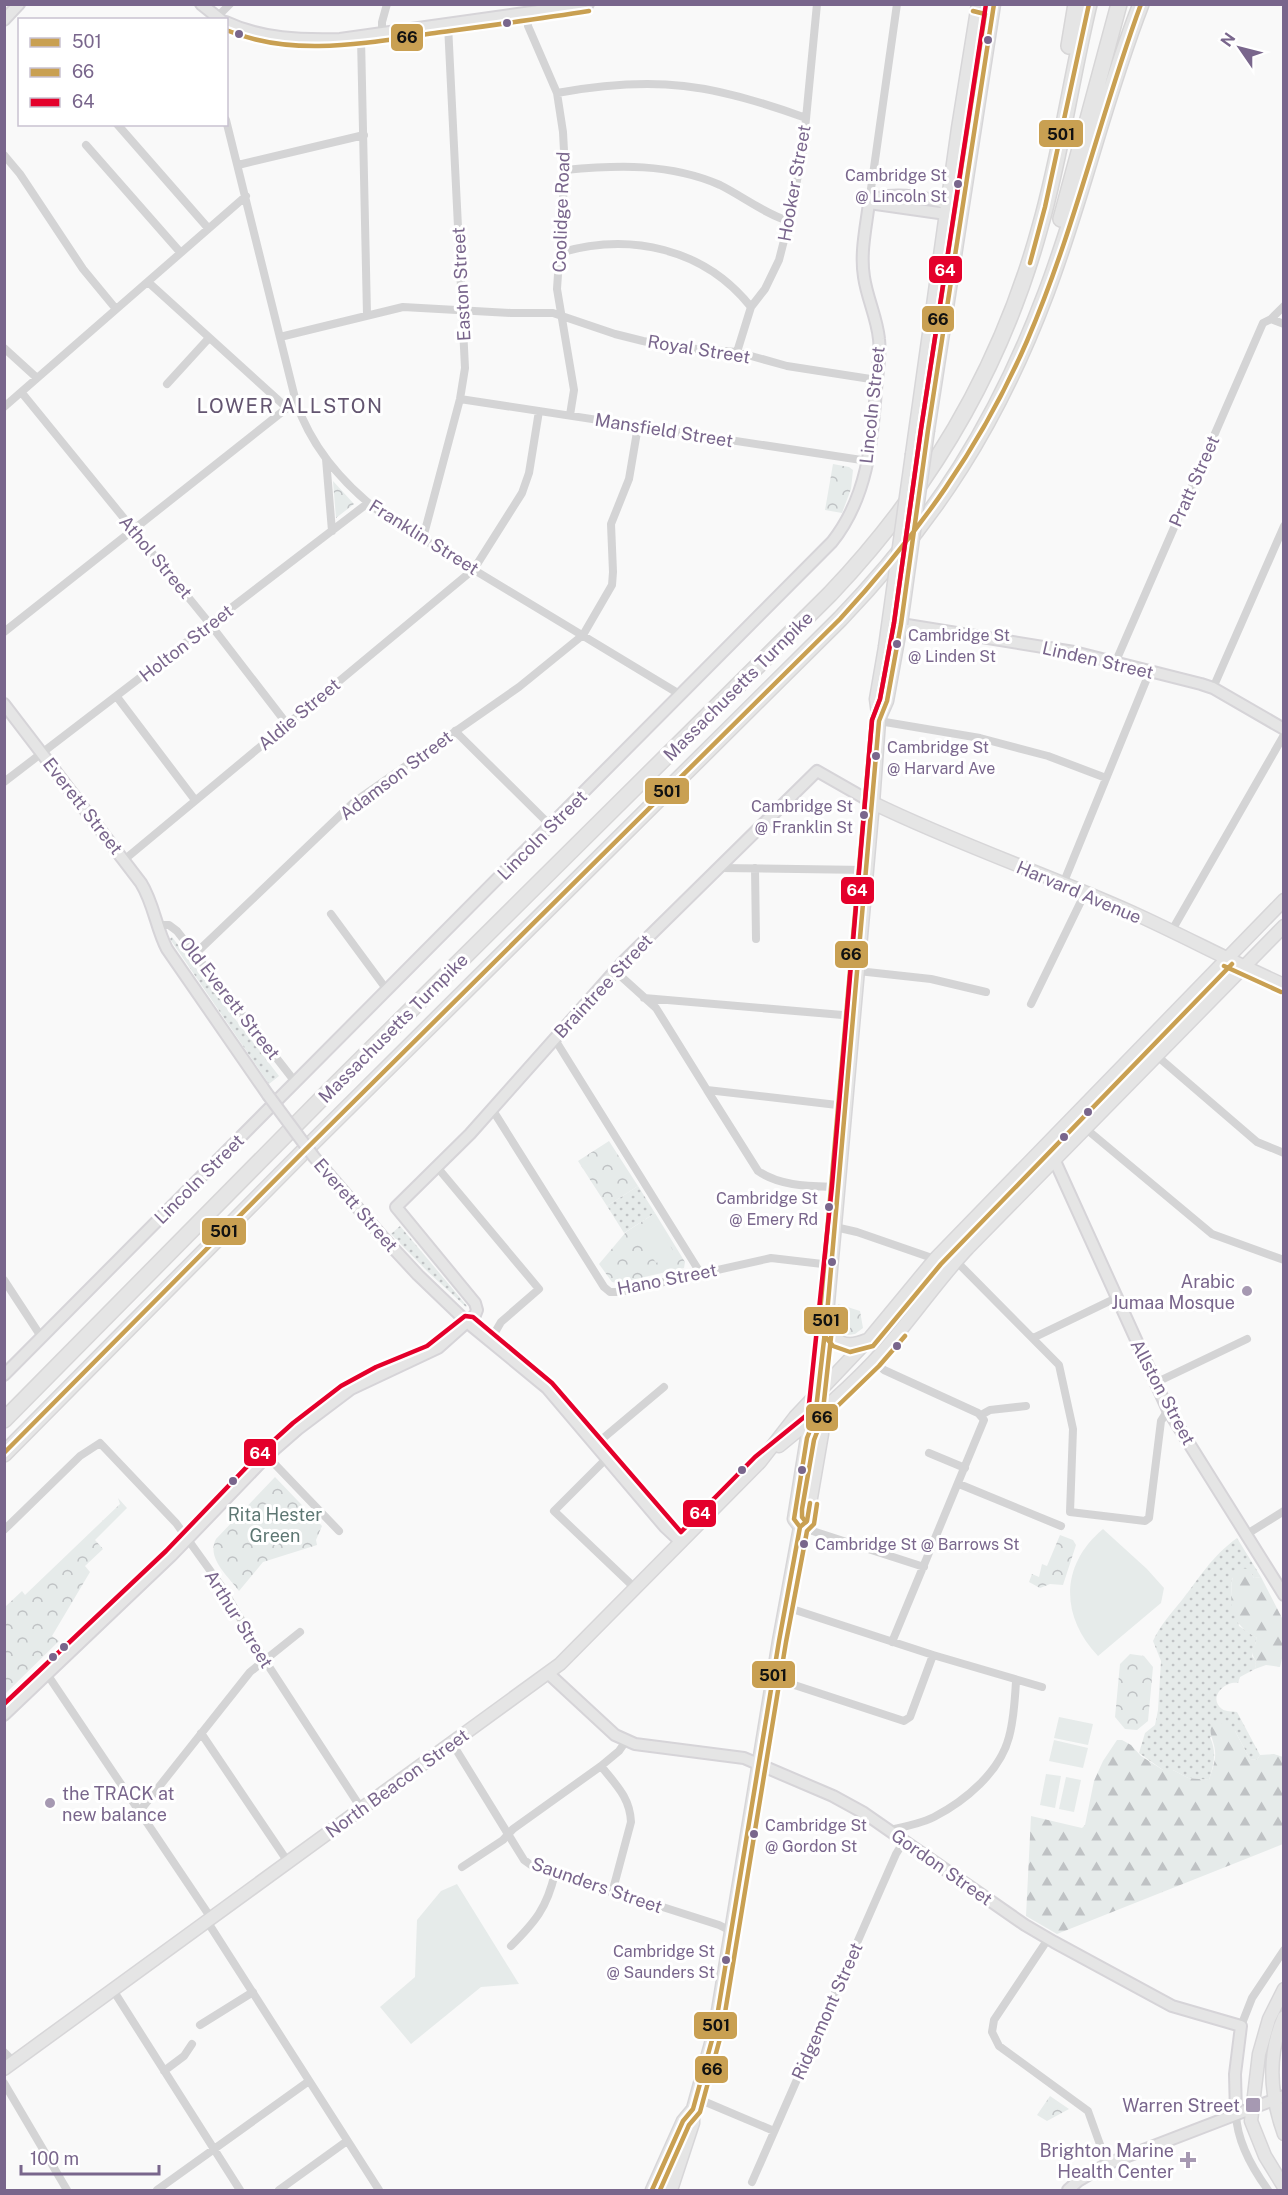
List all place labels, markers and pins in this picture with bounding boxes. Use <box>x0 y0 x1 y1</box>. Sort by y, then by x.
unlabelled marker <box>501 17 513 29</box>
unlabelled marker <box>233 28 245 40</box>
unlabelled marker <box>982 34 994 46</box>
place label: Cambridge St @ Lincoln St <box>845 166 947 206</box>
marker: Cambridge St @ Lincoln St <box>952 178 964 190</box>
place label: Cambridge St @ Linden St <box>908 626 1010 666</box>
marker: Cambridge St @ Linden St <box>891 638 903 650</box>
place label: Cambridge St @ Harvard Ave <box>887 738 995 778</box>
marker: Cambridge St @ Harvard Ave <box>870 750 882 762</box>
place label: Cambridge St @ Franklin St <box>751 797 853 837</box>
marker: Cambridge St @ Franklin St <box>858 809 870 821</box>
unlabelled marker <box>1082 1106 1094 1118</box>
unlabelled marker <box>1058 1131 1070 1143</box>
place label: Cambridge St @ Emery Rd <box>716 1189 818 1229</box>
marker: Cambridge St @ Emery Rd <box>823 1201 835 1213</box>
unlabelled marker <box>826 1256 838 1268</box>
place label: Arabic Jumaa Mosque <box>1111 1271 1235 1313</box>
marker: Arabic Jumaa Mosque <box>1240 1284 1254 1298</box>
unlabelled marker <box>891 1340 903 1352</box>
unlabelled marker <box>736 1464 748 1476</box>
unlabelled marker <box>796 1464 808 1476</box>
unlabelled marker <box>227 1475 239 1487</box>
place label: Cambridge St @ Barrows St <box>815 1535 1020 1554</box>
marker: Cambridge St @ Barrows St <box>798 1538 810 1550</box>
unlabelled marker <box>58 1641 70 1653</box>
unlabelled marker <box>47 1651 59 1663</box>
place label: the TRACK at new balance <box>62 1783 175 1825</box>
marker: the TRACK at new balance <box>43 1796 57 1810</box>
place label: Cambridge St @ Gordon St <box>765 1816 867 1856</box>
marker: Cambridge St @ Gordon St <box>748 1828 760 1840</box>
place label: Cambridge St @ Saunders St <box>606 1942 715 1982</box>
marker: Cambridge St @ Saunders St <box>720 1954 732 1966</box>
place label: Warren Street <box>1122 2095 1240 2116</box>
marker: Warren Street <box>1244 2096 1262 2114</box>
place label: Brighton Marine Health Center <box>1040 2140 1174 2182</box>
marker: Brighton Marine Health Center <box>1179 2151 1197 2169</box>

